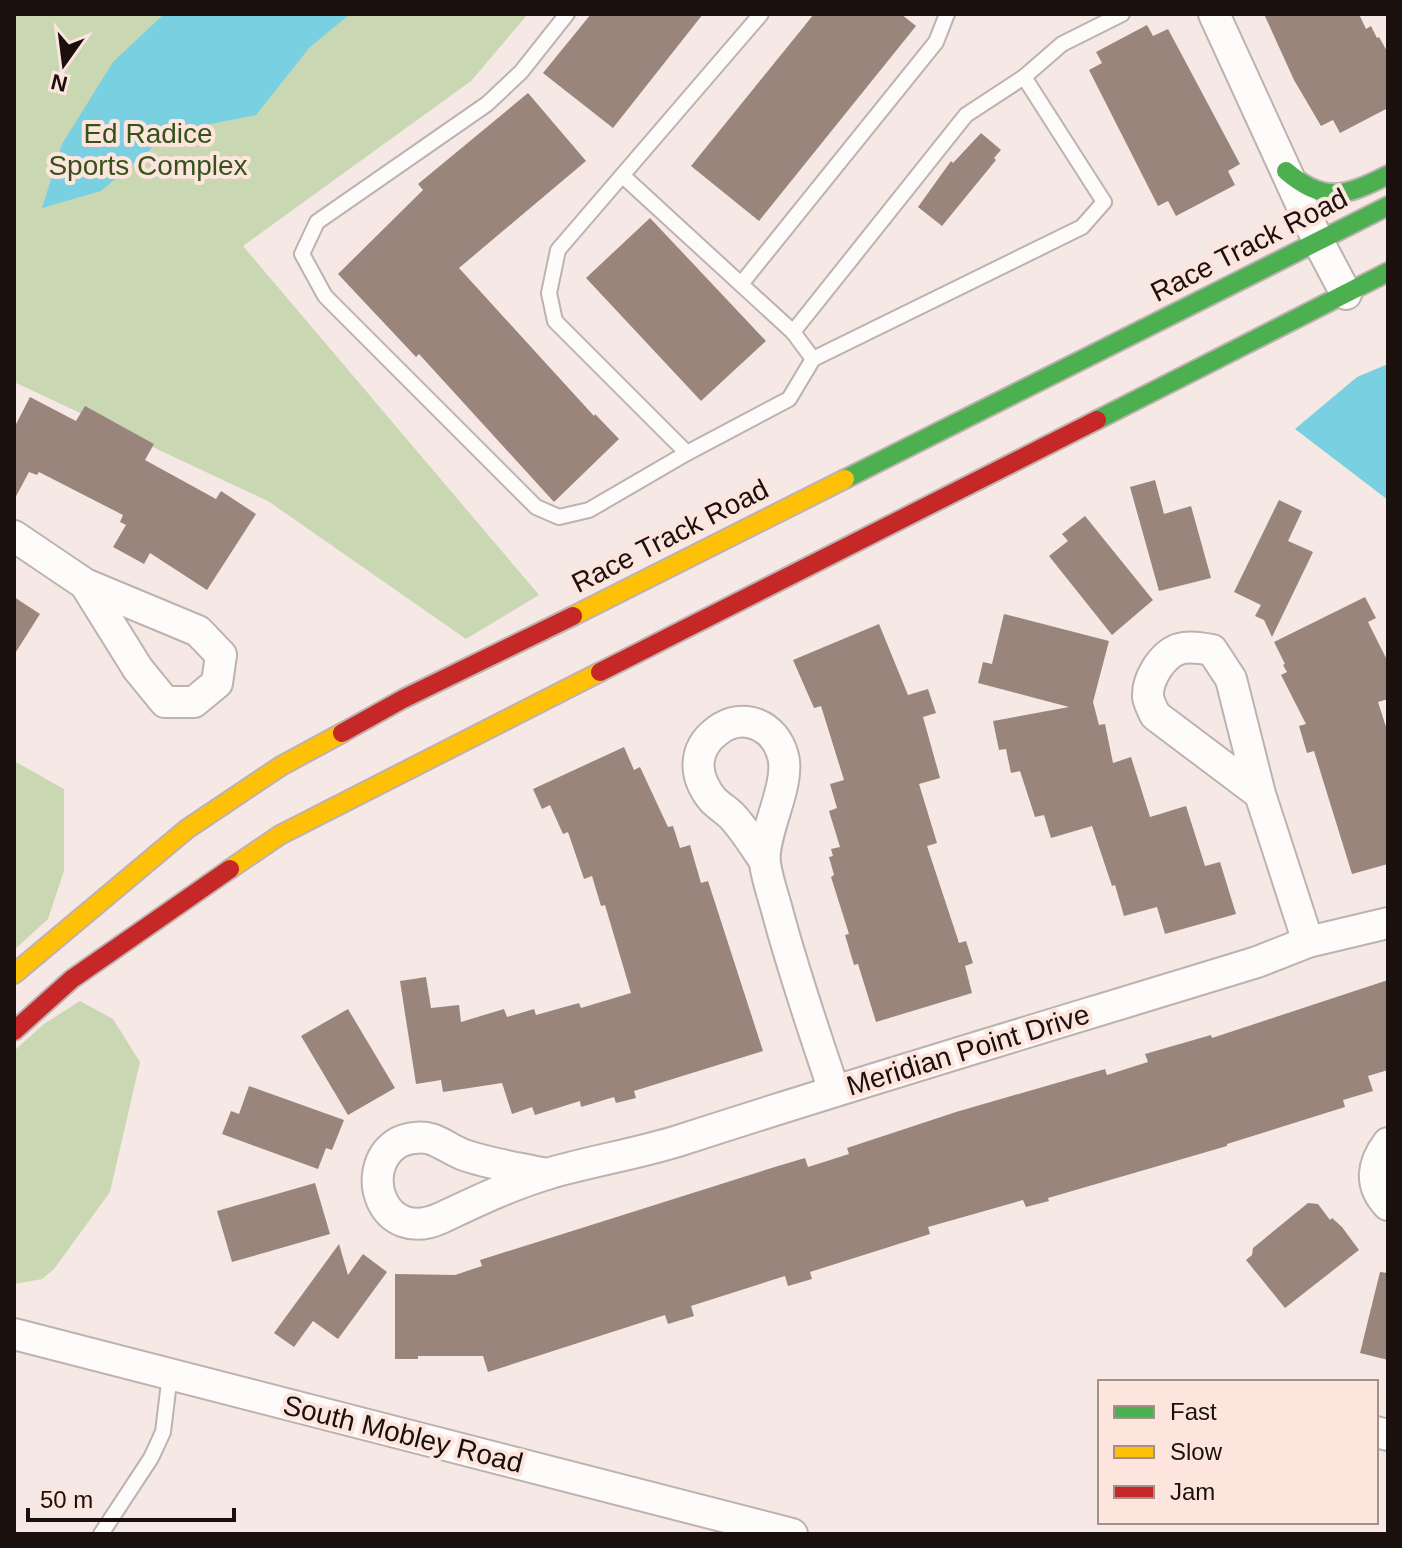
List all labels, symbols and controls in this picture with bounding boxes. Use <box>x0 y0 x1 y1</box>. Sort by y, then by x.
north arrow <box>24 24 104 104</box>
text: N <box>49 69 70 97</box>
park label: Ed Radice Sports Complex <box>48 118 248 181</box>
street label: Race Track Road <box>1146 182 1352 308</box>
street label: Race Track Road <box>567 473 773 599</box>
street label: Meridian Point Drive <box>843 998 1093 1102</box>
legend <box>1098 1380 1378 1524</box>
street label: South Mobley Road <box>280 1389 526 1479</box>
text: Fast <box>1170 1398 1217 1425</box>
text: Slow <box>1170 1438 1223 1465</box>
scale bar <box>28 1472 234 1522</box>
text: Jam <box>1170 1478 1215 1505</box>
text: 50 m <box>40 1486 93 1513</box>

